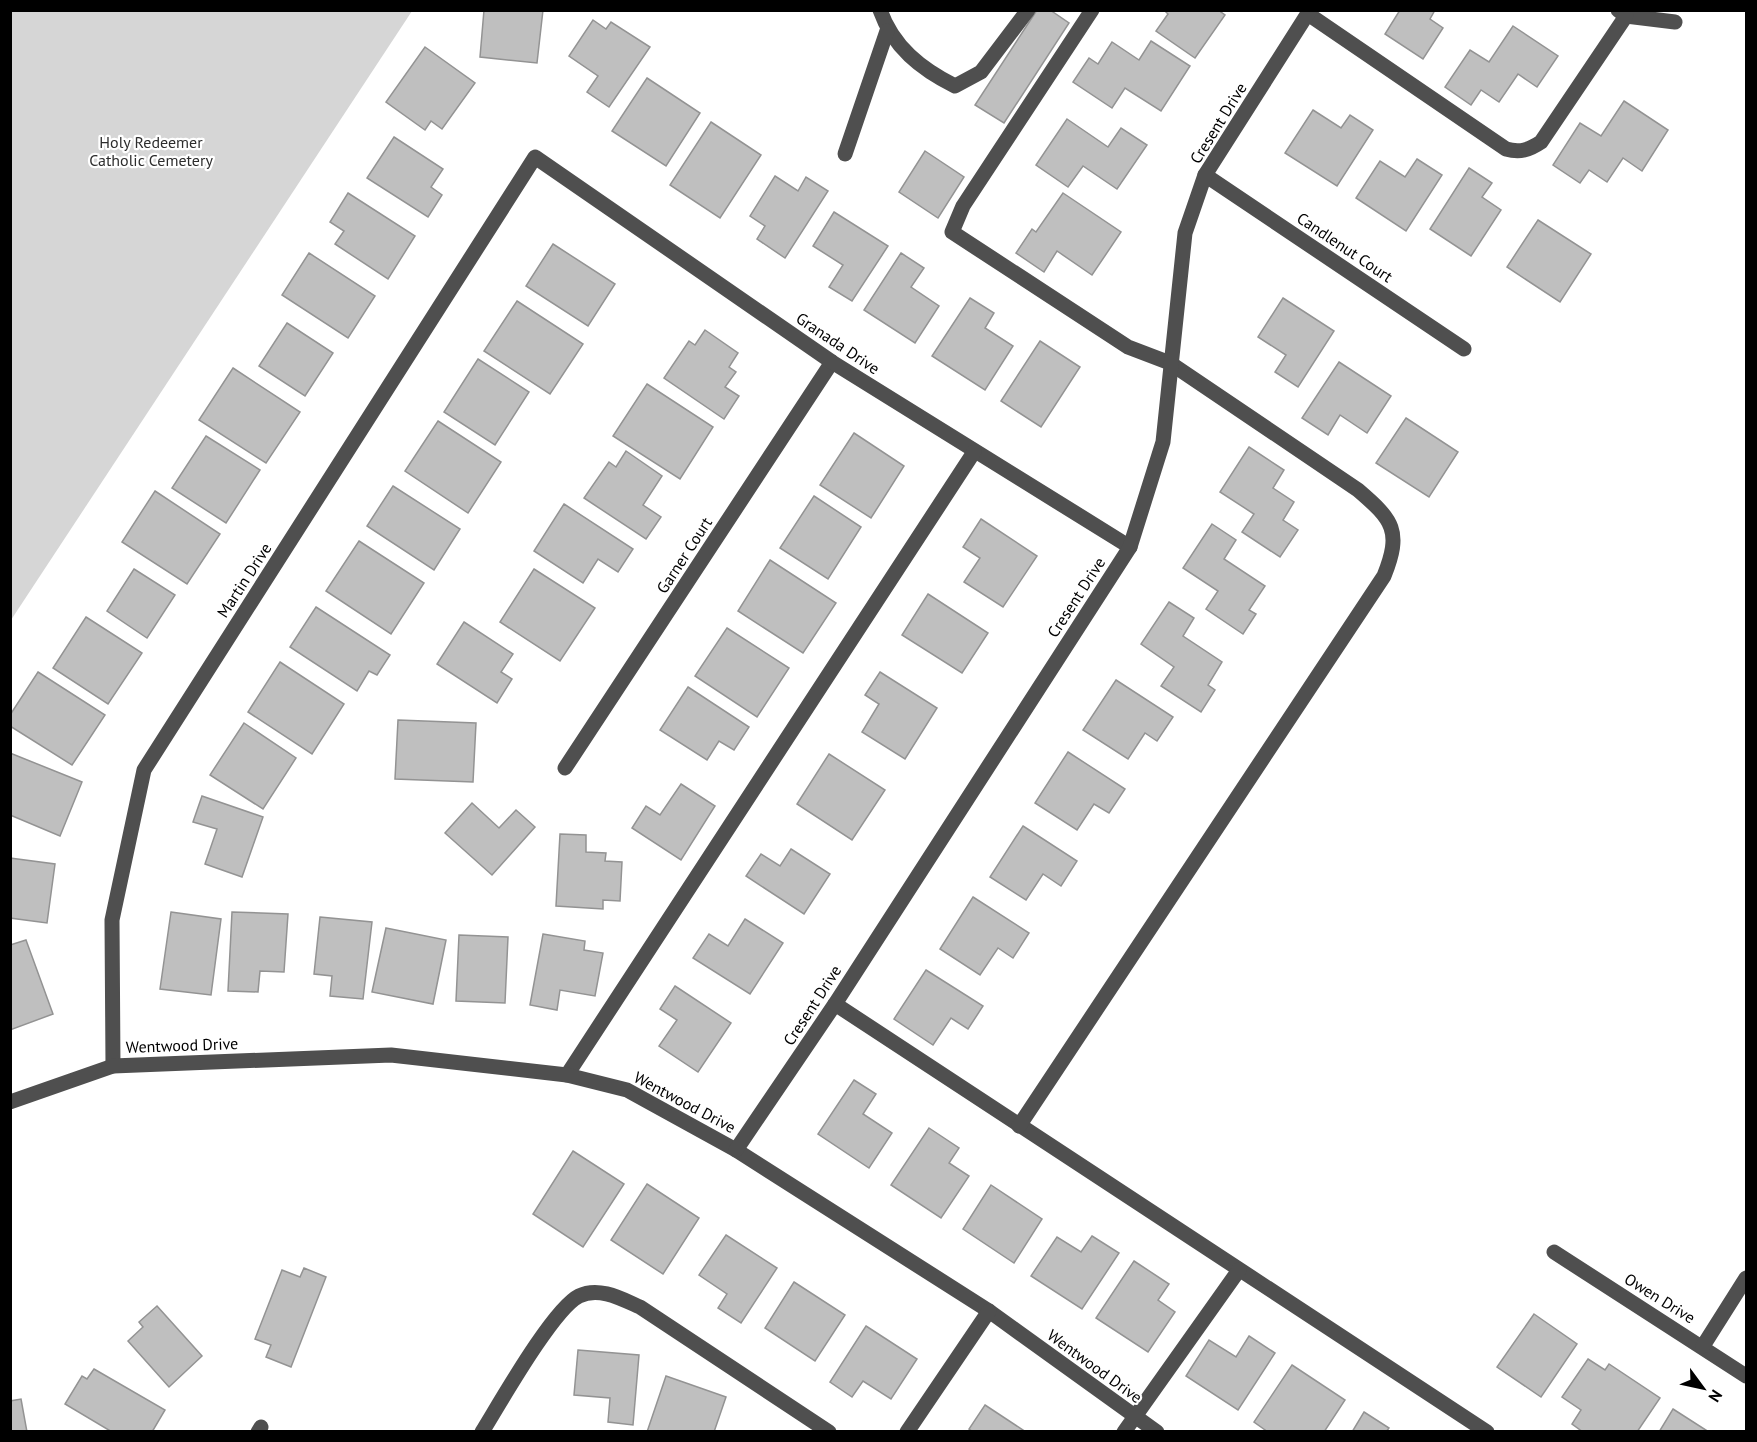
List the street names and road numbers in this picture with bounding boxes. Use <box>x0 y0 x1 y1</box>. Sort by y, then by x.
street label: Cresent Drive <box>1185 79 1251 167</box>
street label: Candlenut Court <box>1293 208 1397 287</box>
street label: Granada Drive <box>792 308 884 378</box>
street label: Garner Court <box>652 513 716 597</box>
street label: Martin Drive <box>212 539 276 621</box>
street label: Cresent Drive <box>1043 553 1109 641</box>
street label: Cresent Drive <box>779 961 845 1049</box>
street label: Wentwood Drive <box>126 1033 238 1057</box>
street label: Wentwood Drive <box>631 1067 739 1137</box>
street label: Owen Drive <box>1621 1268 1699 1328</box>
street label: Wentwood Drive <box>1044 1325 1146 1407</box>

